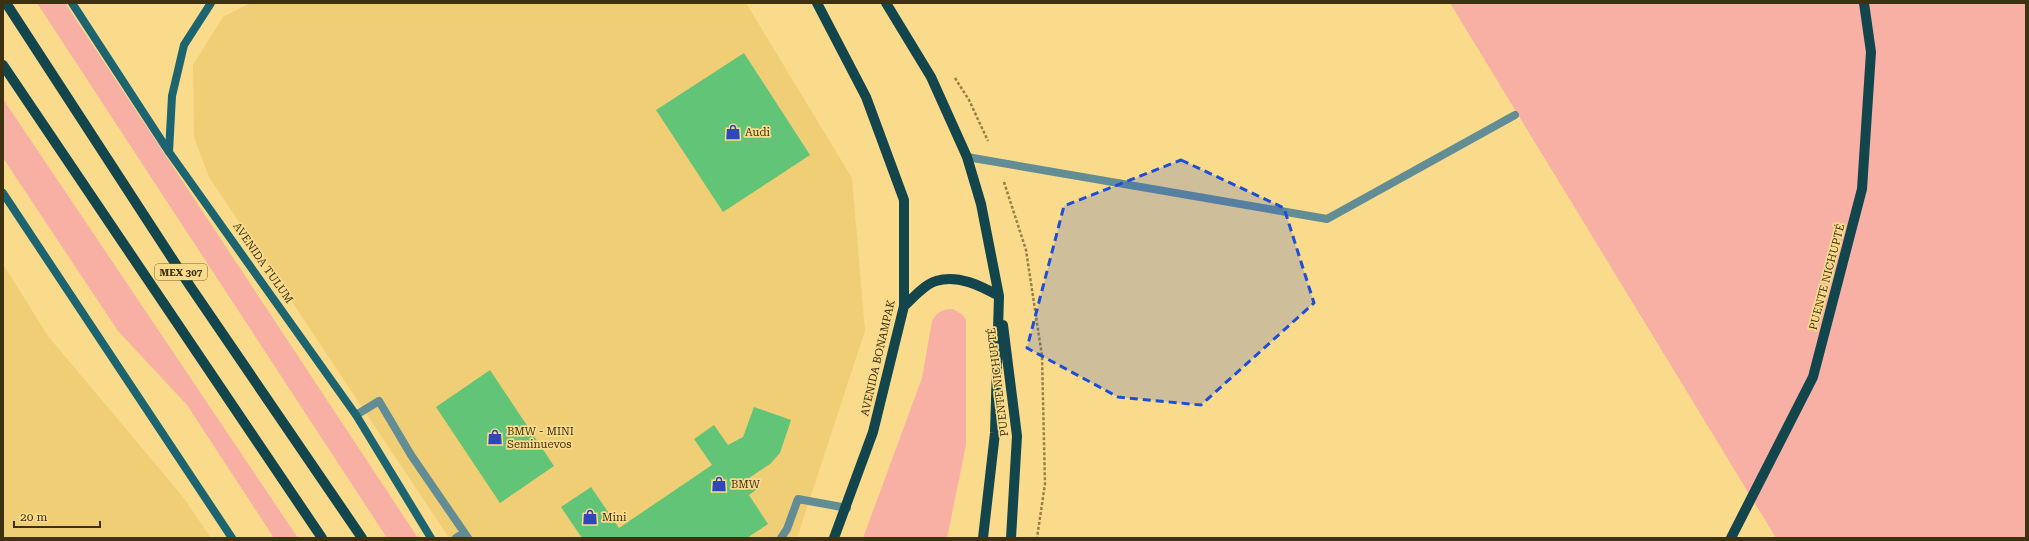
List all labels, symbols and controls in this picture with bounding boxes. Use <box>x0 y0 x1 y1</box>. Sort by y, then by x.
shop icon: Audi <box>724 123 742 141</box>
place label: Audi <box>745 126 770 139</box>
street label: AVENIDA TULUM <box>230 220 296 306</box>
street label: PUENTE NICHUPTÉ <box>1806 222 1847 332</box>
road number: MEX 307 <box>155 264 207 280</box>
street label: AVENIDA BONAMPAK <box>858 299 898 417</box>
street label: PUENTE NICHUPTÉ <box>984 327 1011 437</box>
place label: BMW - MINI Seminuevos <box>507 425 574 451</box>
shop icon: BMW - MINI Seminuevos <box>486 428 504 446</box>
shop icon: BMW <box>710 475 728 493</box>
place label: BMW <box>731 478 761 491</box>
scale bar <box>14 503 100 529</box>
shop icon: Mini <box>581 508 599 526</box>
text: 20 m <box>20 510 47 524</box>
place label: Mini <box>602 511 627 524</box>

